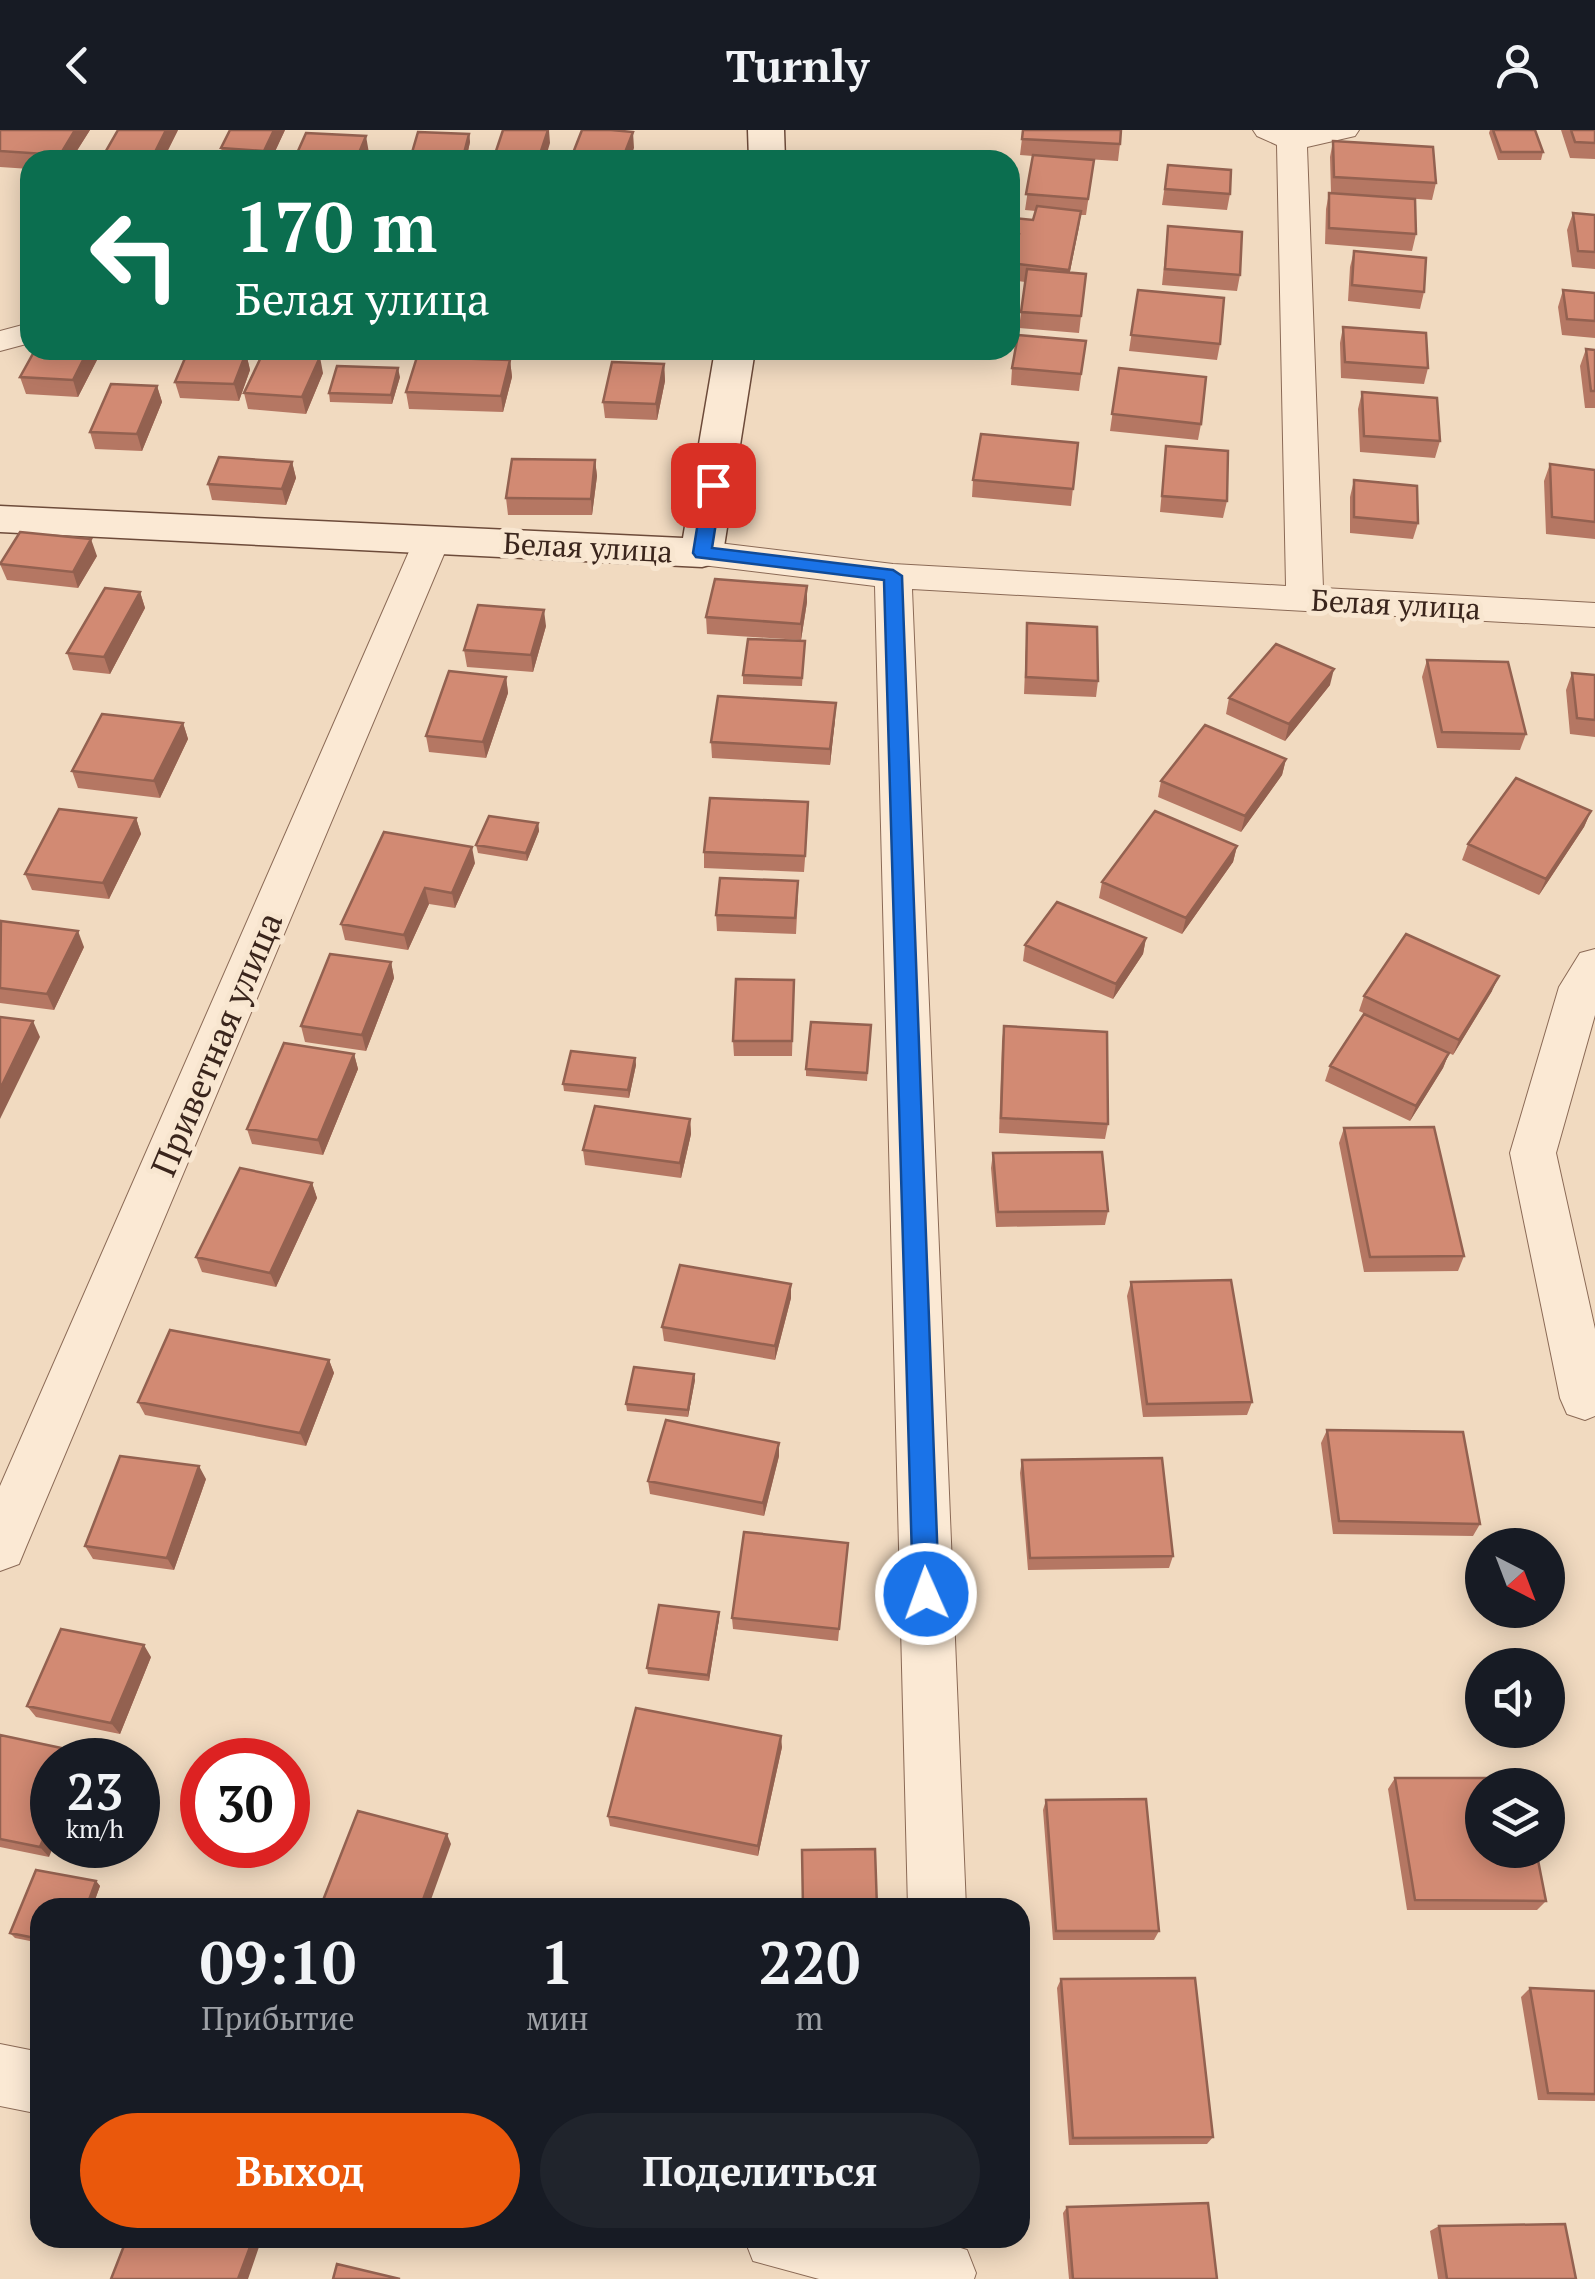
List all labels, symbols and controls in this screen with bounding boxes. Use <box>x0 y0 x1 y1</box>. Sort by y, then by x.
text: Turnly <box>726 35 869 95</box>
icon: back <box>50 38 105 93</box>
icon: person <box>1490 38 1545 93</box>
text: 170 m <box>235 179 437 272</box>
icon: left <box>70 190 200 320</box>
text: Белая улица <box>235 268 490 328</box>
pin <box>671 443 756 528</box>
icon: arrive <box>686 458 741 513</box>
street label: Белая улица <box>502 523 674 571</box>
street label: Белая улица <box>1310 580 1482 628</box>
street label: Приветная улица <box>140 905 292 1183</box>
north arrow <box>1465 1528 1565 1628</box>
map controls <box>1465 1528 1565 1868</box>
position arrow <box>874 1542 978 1646</box>
button: sound <box>1465 1648 1565 1748</box>
speed limit sign: 30 <box>180 1738 310 1868</box>
text: 23 <box>67 1758 123 1824</box>
button: layers <box>1465 1768 1565 1868</box>
text: km/h <box>66 1812 124 1845</box>
text: 09:10 <box>200 1922 356 2001</box>
text: 1 <box>540 1922 574 2001</box>
text: 220 <box>758 1922 860 2001</box>
text: Прибытие <box>201 1997 355 2039</box>
text: мин <box>526 1997 589 2039</box>
text: m <box>795 1997 823 2039</box>
button: Выход <box>80 2113 520 2228</box>
button: Поделиться <box>540 2113 980 2228</box>

